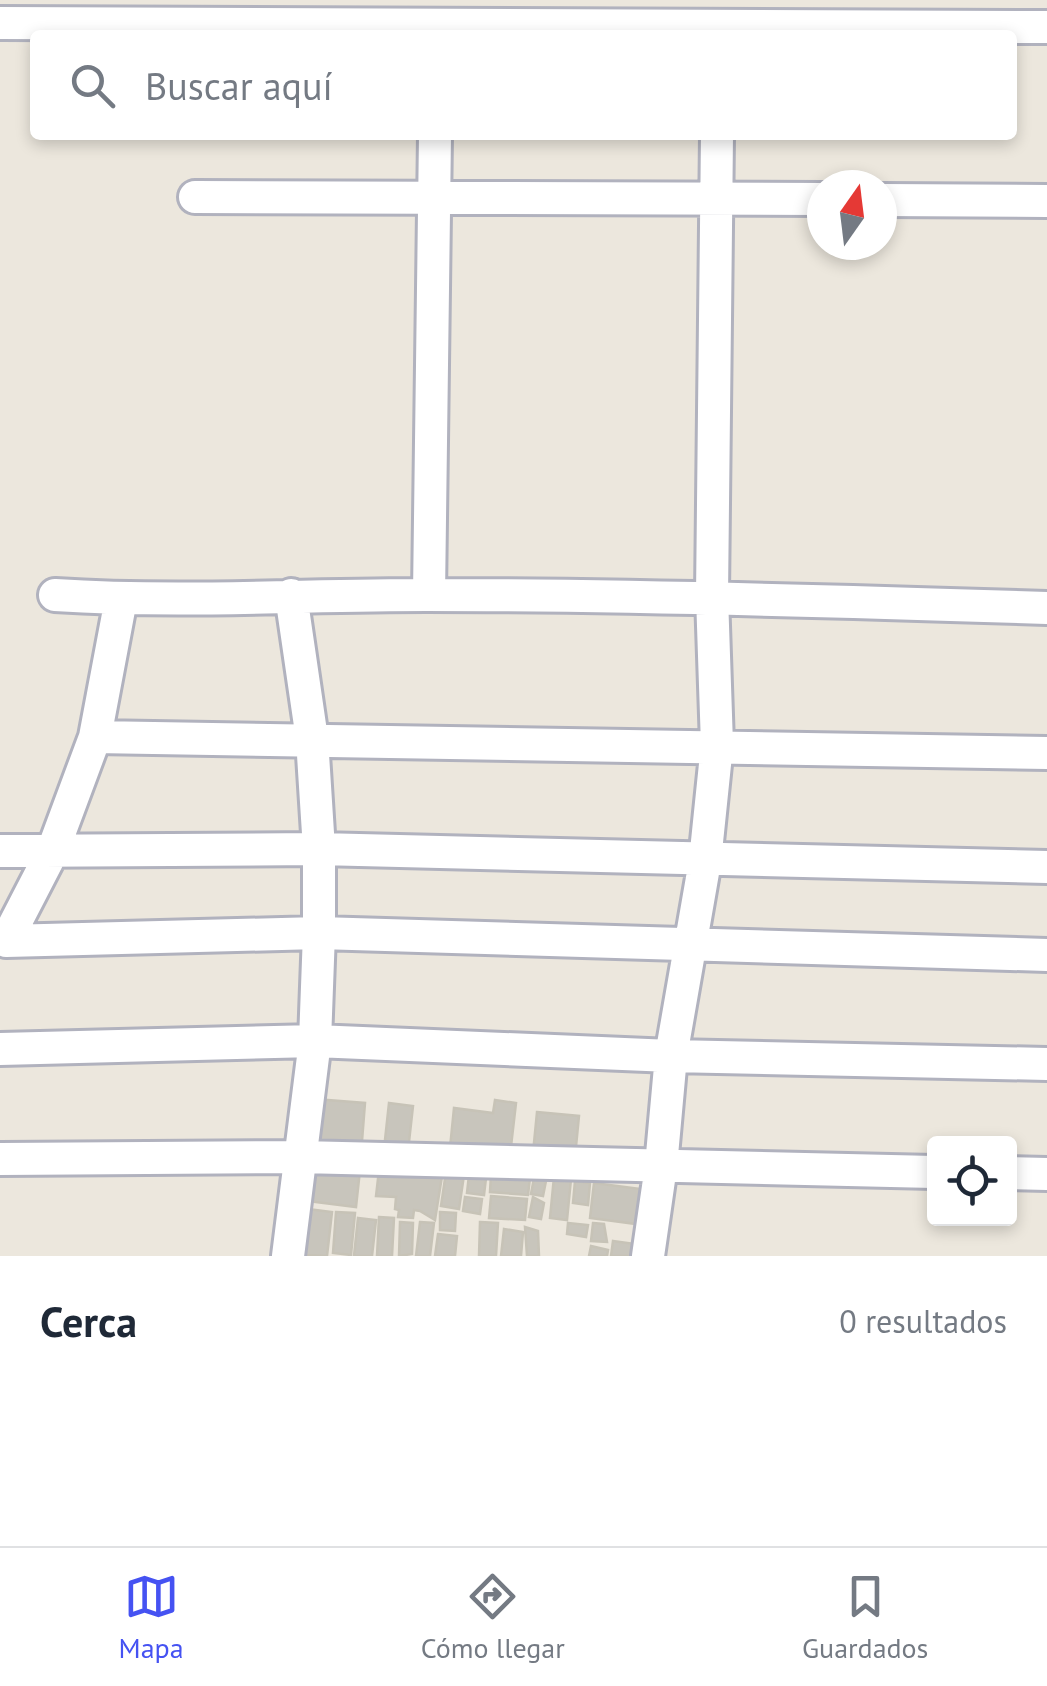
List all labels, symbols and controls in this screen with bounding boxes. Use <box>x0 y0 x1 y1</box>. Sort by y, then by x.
search box <box>30 30 1017 140</box>
icon: search <box>65 58 120 113</box>
text: Buscar aquí <box>145 61 333 110</box>
north arrow <box>807 170 897 260</box>
map controls <box>927 1136 1017 1226</box>
button: locate <box>927 1136 1017 1226</box>
text: Cerca <box>40 1294 137 1349</box>
text: 0 resultados <box>839 1300 1007 1342</box>
tab: Mapa <box>119 1569 184 1666</box>
tab: Cómo llegar <box>421 1569 565 1666</box>
tab: Guardados <box>802 1569 928 1666</box>

